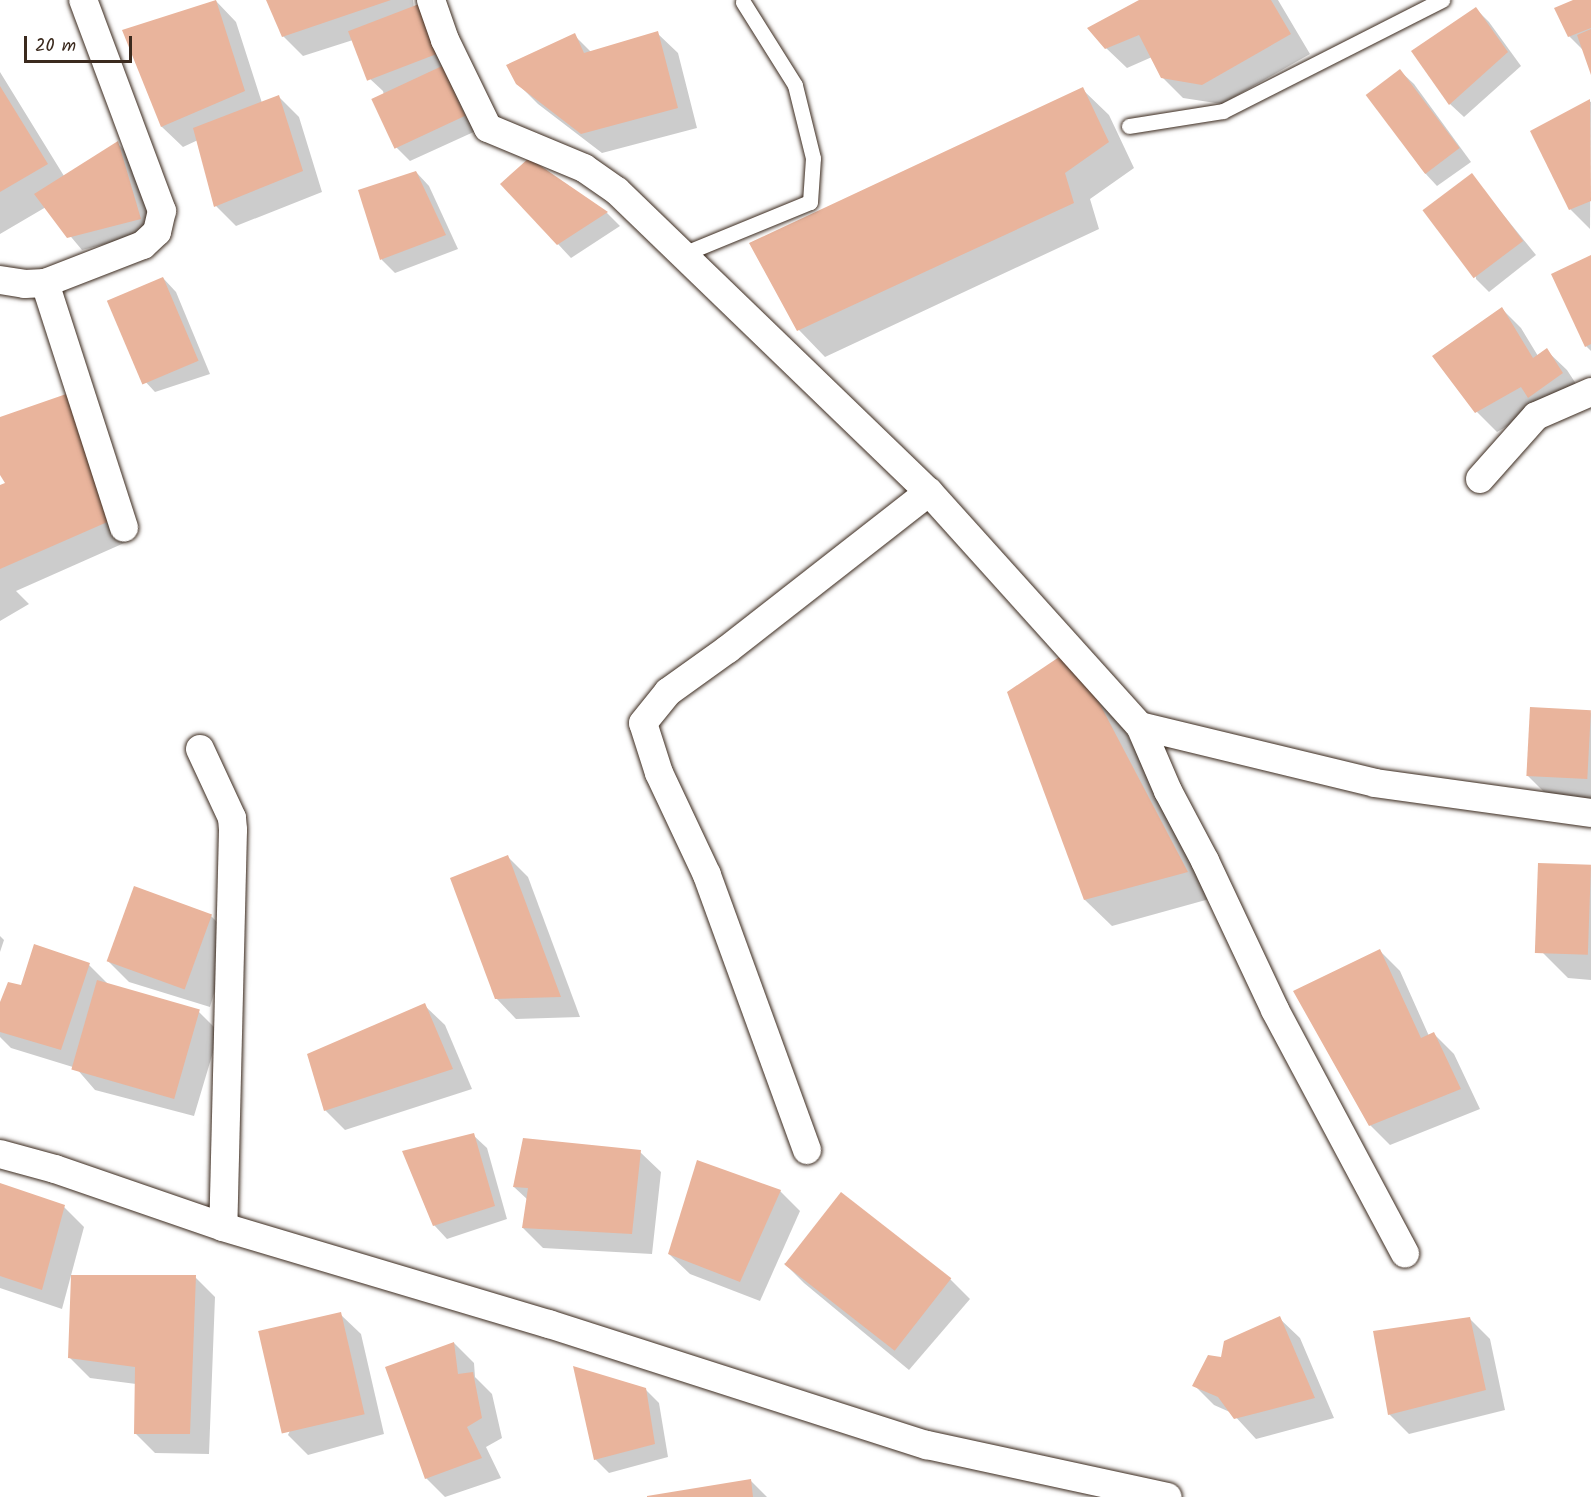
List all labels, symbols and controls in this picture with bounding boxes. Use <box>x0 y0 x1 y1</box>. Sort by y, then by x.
scale bar <box>27 24 135 62</box>
text: 20 m <box>35 32 76 61</box>

